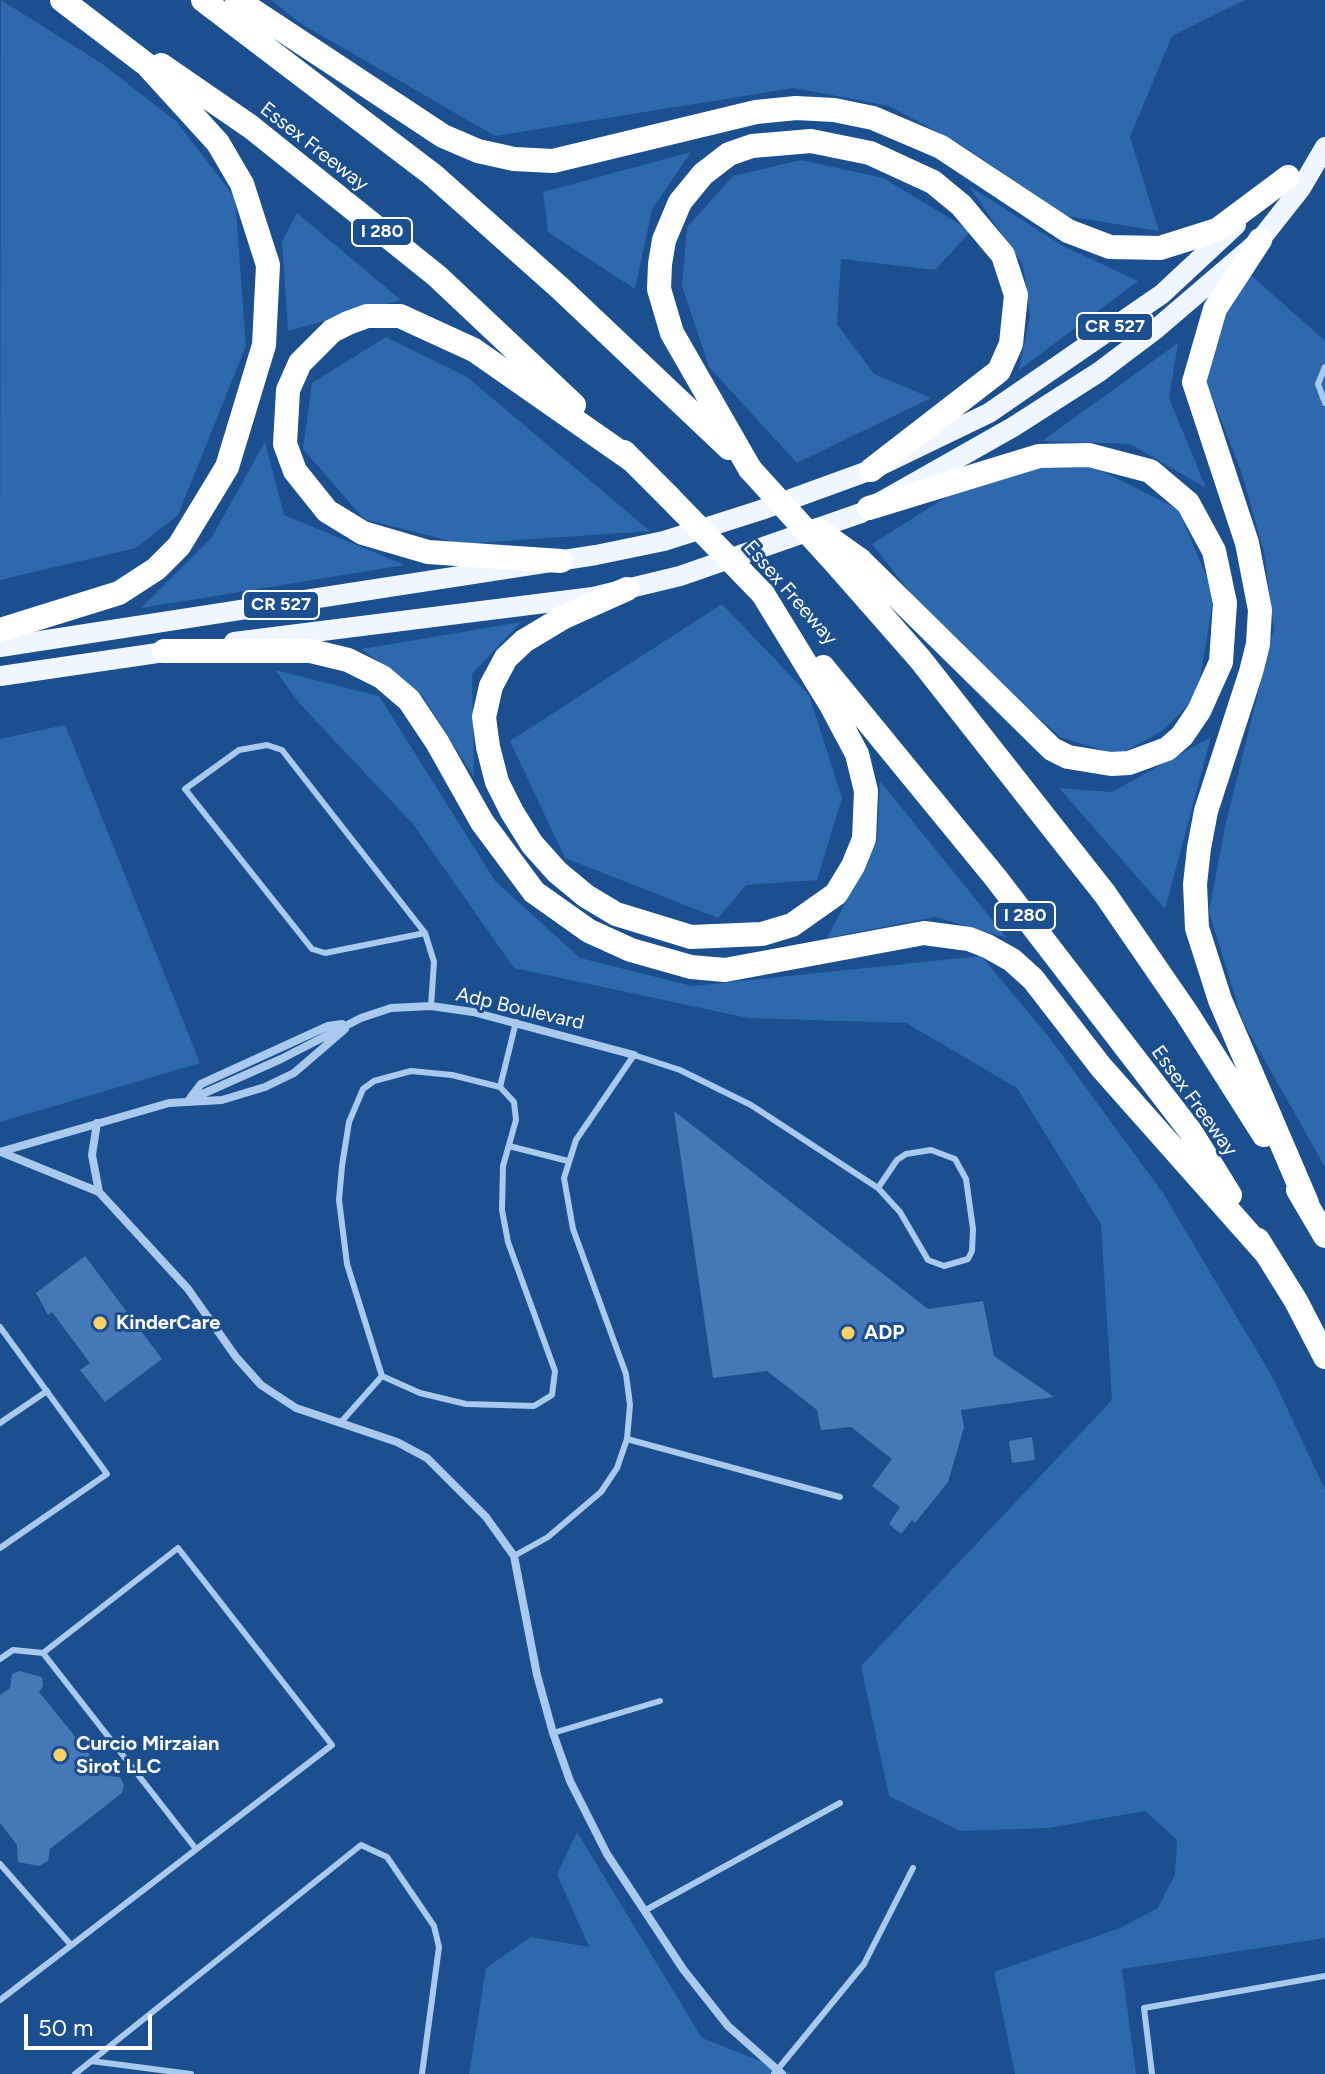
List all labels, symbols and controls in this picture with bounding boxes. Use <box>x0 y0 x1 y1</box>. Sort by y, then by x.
street label: Essex Freeway <box>255 97 373 197</box>
road number: I 280 <box>352 218 412 246</box>
road number: CR 527 <box>1077 313 1153 341</box>
street label: Essex Freeway <box>738 536 842 650</box>
road number: CR 527 <box>243 591 319 619</box>
road number: I 280 <box>995 902 1055 930</box>
street label: Adp Boulevard <box>454 983 586 1035</box>
street label: Essex Freeway <box>1146 1041 1242 1161</box>
place label: KinderCare <box>116 1311 220 1335</box>
marker: KinderCare <box>91 1314 109 1332</box>
place label: ADP <box>864 1321 904 1345</box>
marker: ADP <box>839 1324 857 1342</box>
place label: Curcio Mirzaian Sirot LLC <box>76 1732 219 1779</box>
marker: Curcio Mirzaian Sirot LLC <box>51 1746 69 1764</box>
scale bar <box>28 1998 156 2048</box>
text: 50 m <box>38 2013 94 2042</box>

